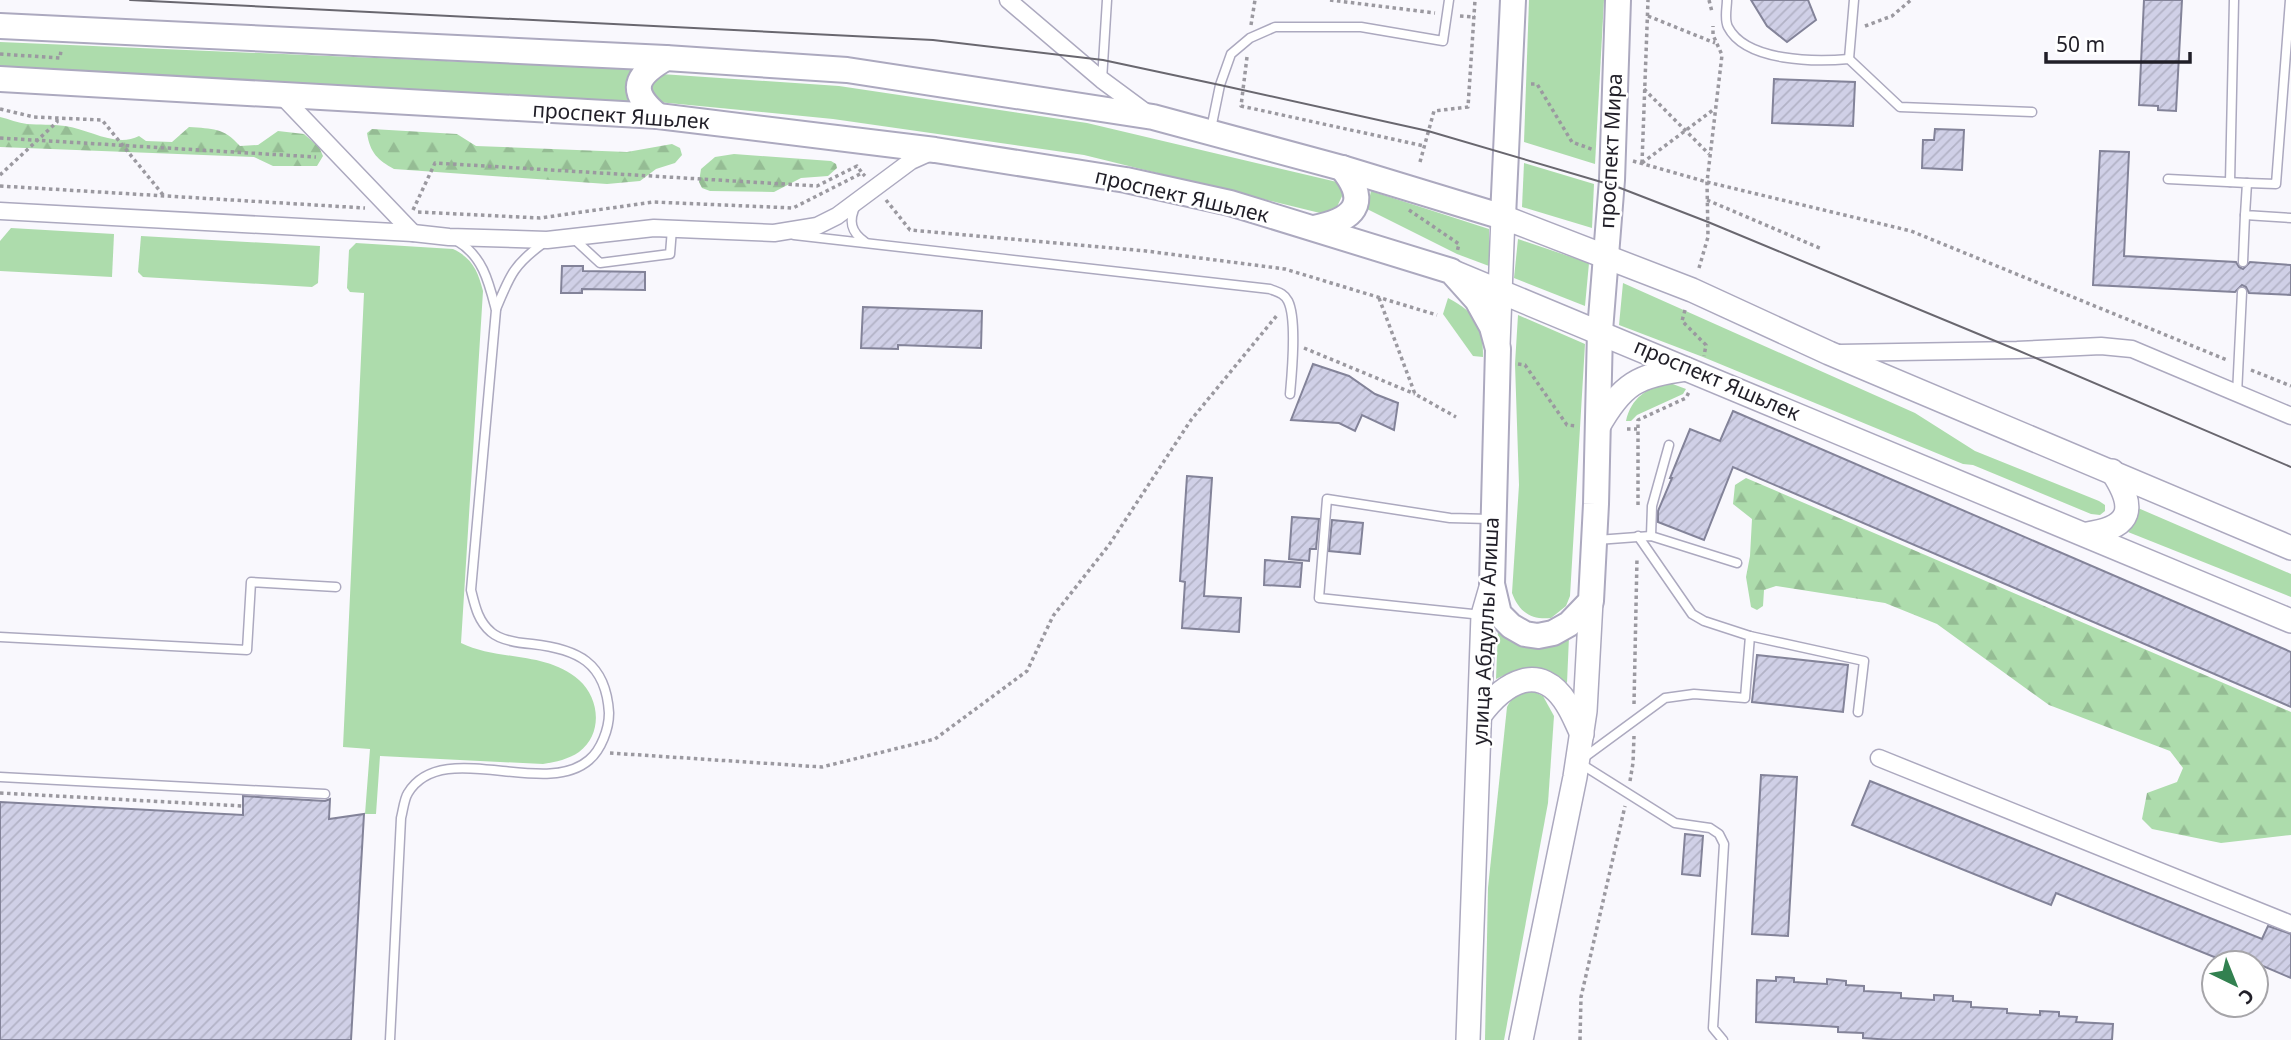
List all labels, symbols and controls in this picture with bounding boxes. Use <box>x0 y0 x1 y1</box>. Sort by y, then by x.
scale bar <box>2046 21 2190 65</box>
text: 50 m <box>2056 30 2105 58</box>
street label: проспект Мира <box>1592 73 1628 229</box>
street label: проспект Яшьлек <box>531 95 711 135</box>
street label: проспект Яшьлек <box>1093 161 1272 229</box>
street label: проспект Яшьлек <box>1630 331 1805 427</box>
street label: улица Абдуллы Алиша <box>1465 516 1505 746</box>
north arrow <box>2200 949 2270 1019</box>
text: С <box>2233 983 2260 1010</box>

